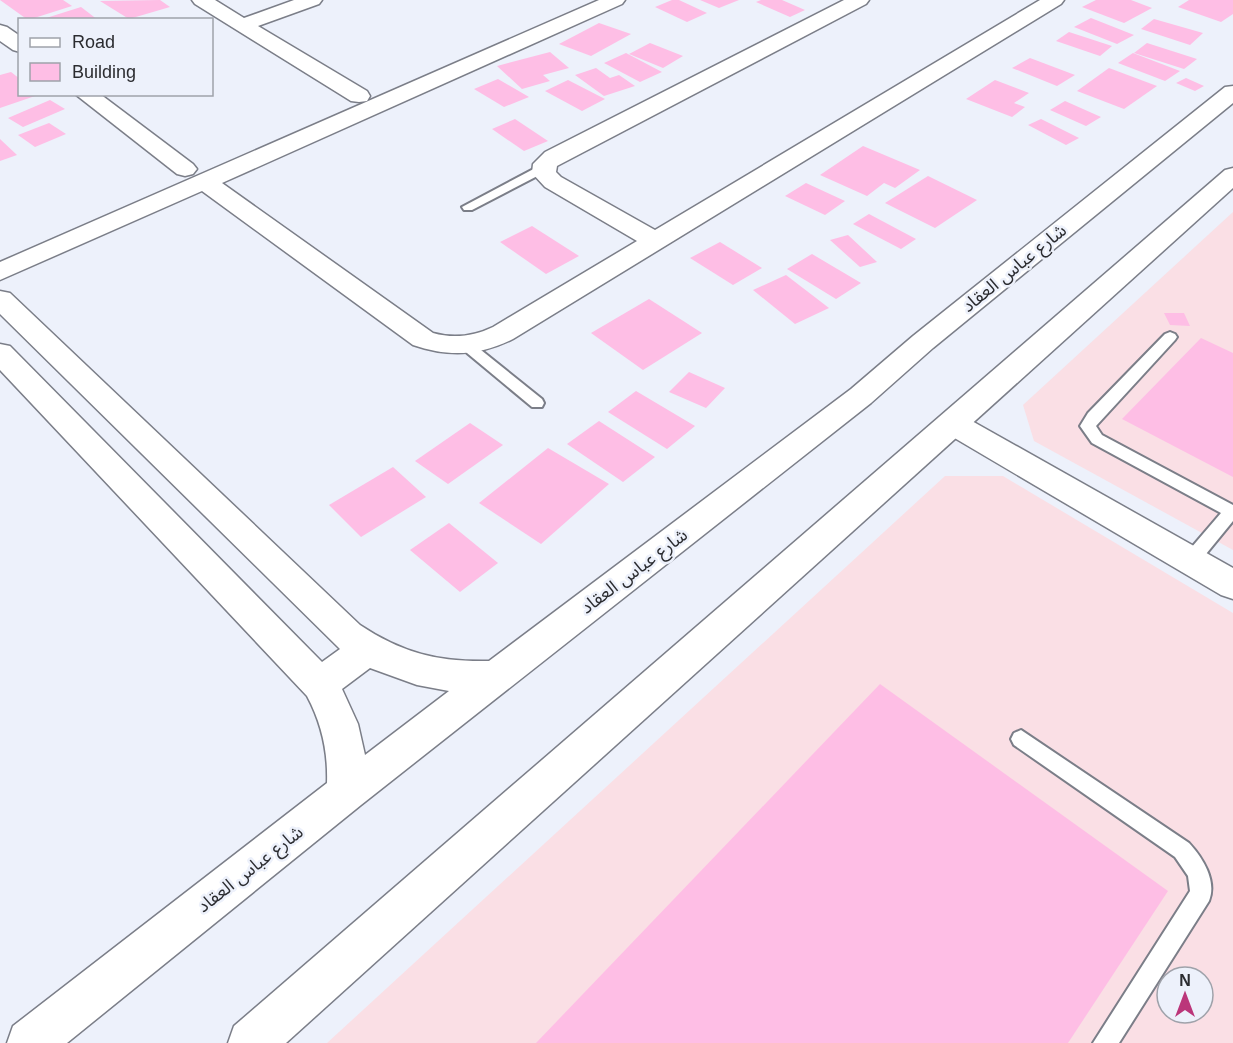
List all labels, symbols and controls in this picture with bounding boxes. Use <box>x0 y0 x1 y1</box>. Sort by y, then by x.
legend <box>18 18 213 96</box>
text: Road <box>72 32 115 52</box>
text: Building <box>72 62 136 82</box>
street label: شارع عباس العقاد <box>958 220 1073 319</box>
street label: شارع عباس العقاد <box>577 524 694 621</box>
street label: شارع عباس العقاد <box>193 822 309 920</box>
north arrow <box>1155 965 1215 1025</box>
text: N <box>1179 972 1191 989</box>

